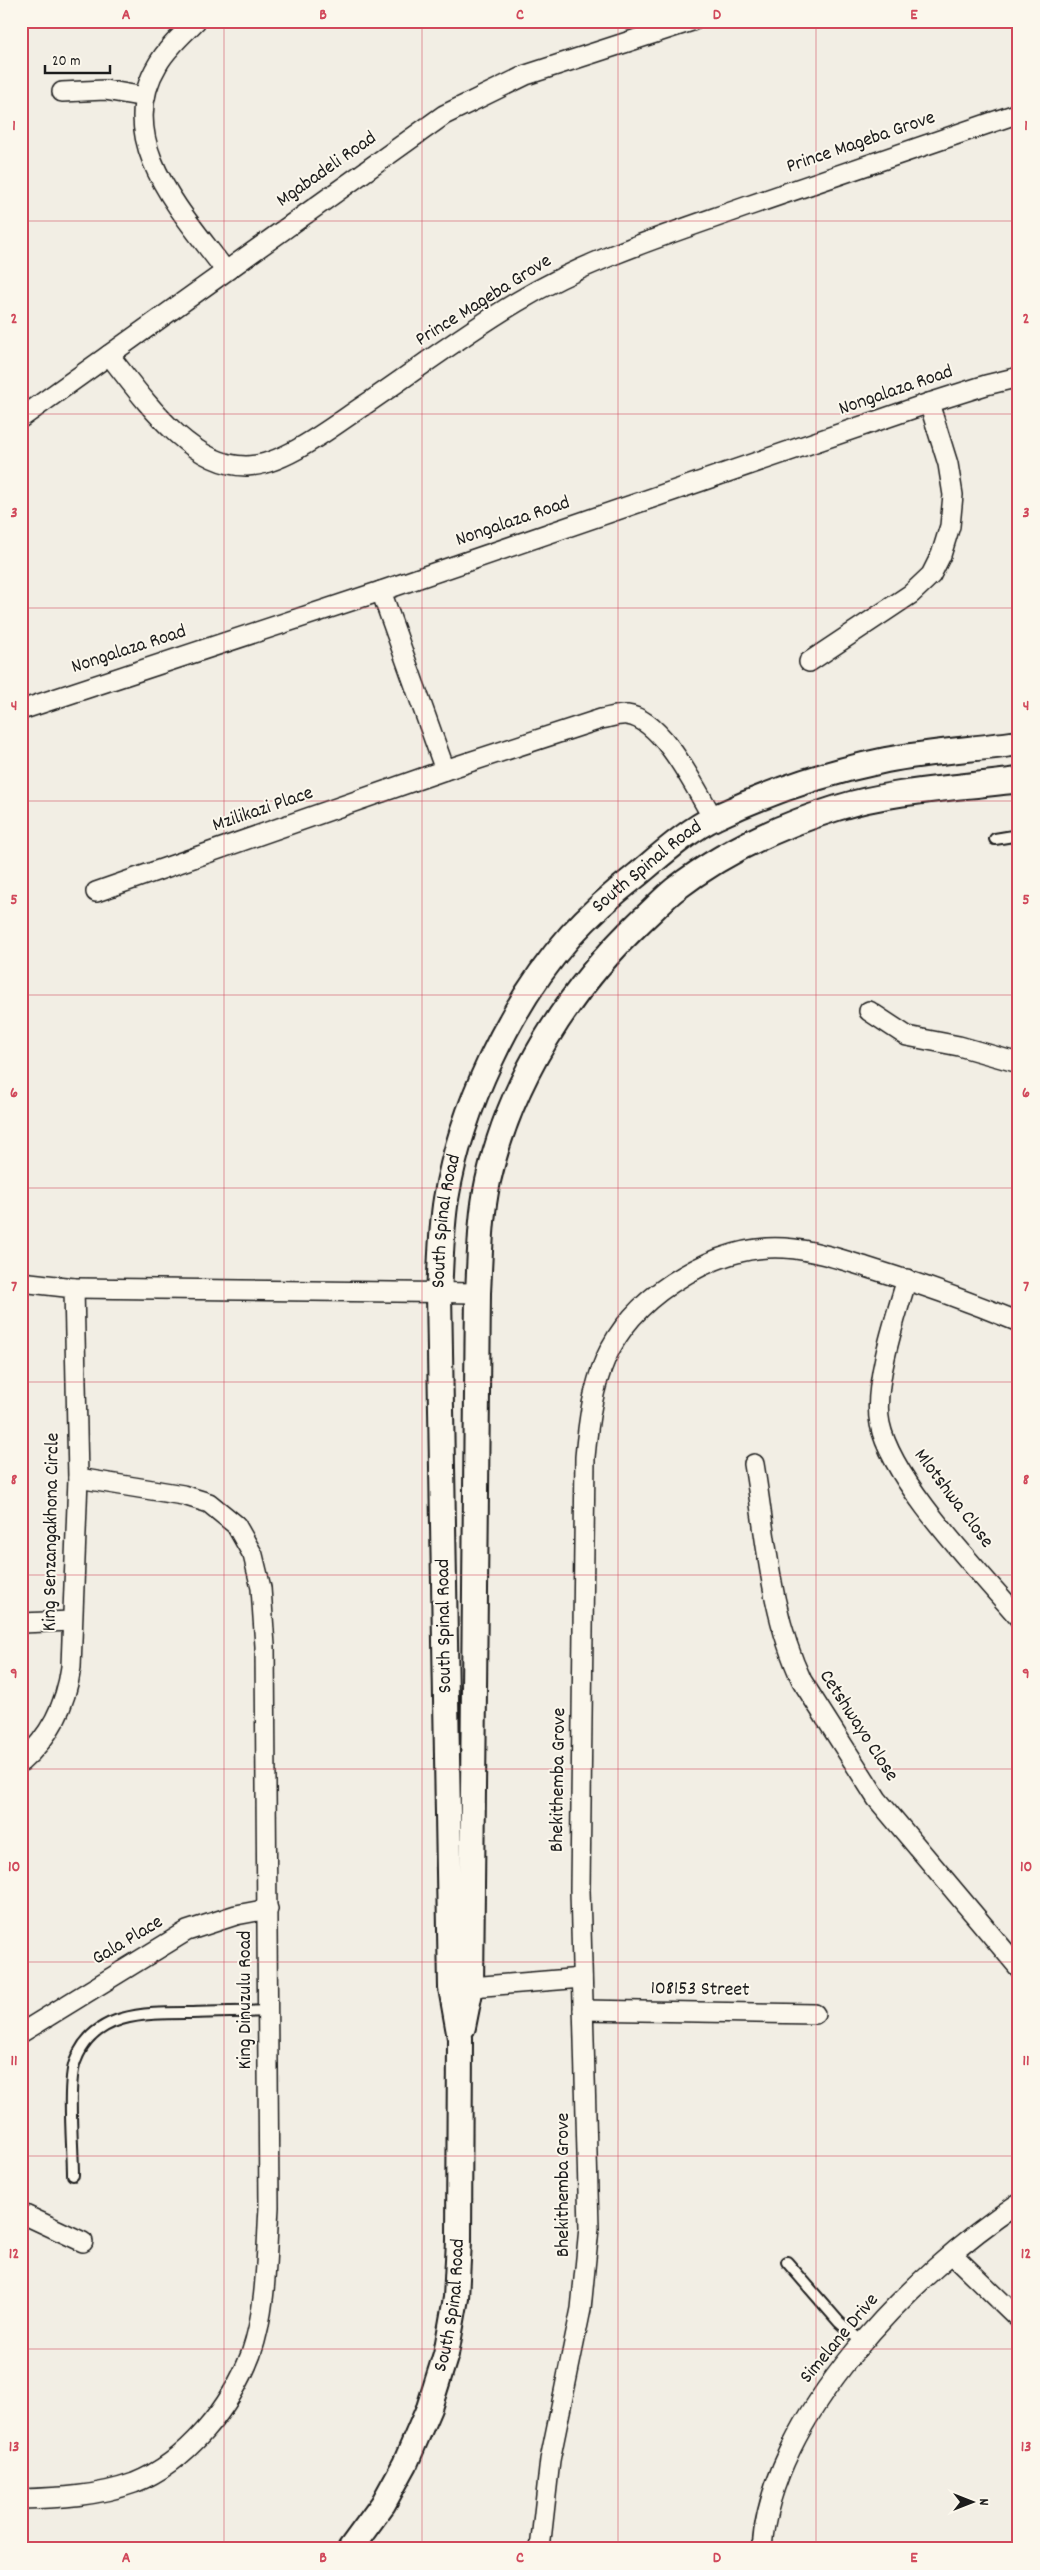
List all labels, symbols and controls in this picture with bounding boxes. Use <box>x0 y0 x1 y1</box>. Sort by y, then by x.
text: A <box>122 4 131 27</box>
text: B <box>319 4 327 27</box>
text: C <box>516 4 524 27</box>
text: D <box>713 4 722 27</box>
text: E <box>910 4 918 27</box>
scale bar <box>45 42 110 74</box>
text: 20 m <box>52 51 80 73</box>
street label: Prince Mageba Grove <box>783 104 939 182</box>
text: 1 <box>12 115 16 138</box>
text: 1 <box>1024 115 1028 138</box>
street label: Mgabadeli Road <box>271 125 383 215</box>
street label: Prince Mageba Grove <box>411 248 558 354</box>
text: 2 <box>11 308 18 331</box>
text: 2 <box>1023 308 1030 331</box>
street label: Nongalaza Road <box>835 358 957 424</box>
street label: Nongalaza Road <box>452 489 574 555</box>
text: 3 <box>10 502 18 525</box>
text: 3 <box>1022 502 1030 525</box>
street label: Nongalaza Road <box>68 618 190 682</box>
text: 4 <box>11 695 17 718</box>
text: 4 <box>1023 695 1029 718</box>
street label: Mzilikazi Place <box>209 780 317 840</box>
street label: South Spinal Road <box>586 814 708 920</box>
text: 5 <box>10 889 18 912</box>
text: 5 <box>1022 889 1030 912</box>
text: 6 <box>10 1082 18 1105</box>
text: 6 <box>1022 1082 1030 1105</box>
street label: South Spinal Road <box>425 1151 469 1289</box>
text: 7 <box>11 1276 17 1299</box>
text: 7 <box>1023 1276 1029 1299</box>
street label: King Senzangakhona Circle <box>36 1432 68 1632</box>
street label: Mlotshwa Close <box>906 1443 1000 1555</box>
text: 8 <box>11 1469 18 1492</box>
text: 8 <box>1023 1469 1030 1492</box>
street label: South Spinal Road <box>430 1559 460 1693</box>
text: 9 <box>10 1663 18 1686</box>
text: 9 <box>1022 1663 1030 1686</box>
street label: Cetshwayo Close <box>811 1665 905 1788</box>
street label: Bhekithemba Grove <box>544 1707 574 1853</box>
text: 10 <box>8 1856 20 1879</box>
text: 10 <box>1020 1856 1032 1879</box>
street label: Gala Place <box>87 1909 169 1973</box>
street label: King Dinuzulu Road <box>232 1931 260 2069</box>
street label: 108153 Street <box>650 1975 750 2005</box>
text: 11 <box>10 2050 18 2073</box>
text: 11 <box>1022 2050 1030 2073</box>
street label: Bhekithemba Grove <box>550 2113 578 2257</box>
street label: South Spinal Road <box>427 2238 473 2376</box>
text: 12 <box>9 2243 19 2266</box>
text: 12 <box>1021 2243 1031 2266</box>
street label: Simelane Drive <box>794 2288 886 2390</box>
text: 13 <box>9 2436 19 2459</box>
text: 13 <box>1021 2436 1031 2459</box>
north arrow <box>948 2478 998 2528</box>
text: N <box>973 2499 993 2506</box>
text: A <box>122 2547 131 2570</box>
text: B <box>319 2547 327 2570</box>
text: C <box>516 2547 524 2570</box>
text: D <box>713 2547 722 2570</box>
text: E <box>910 2547 918 2570</box>

